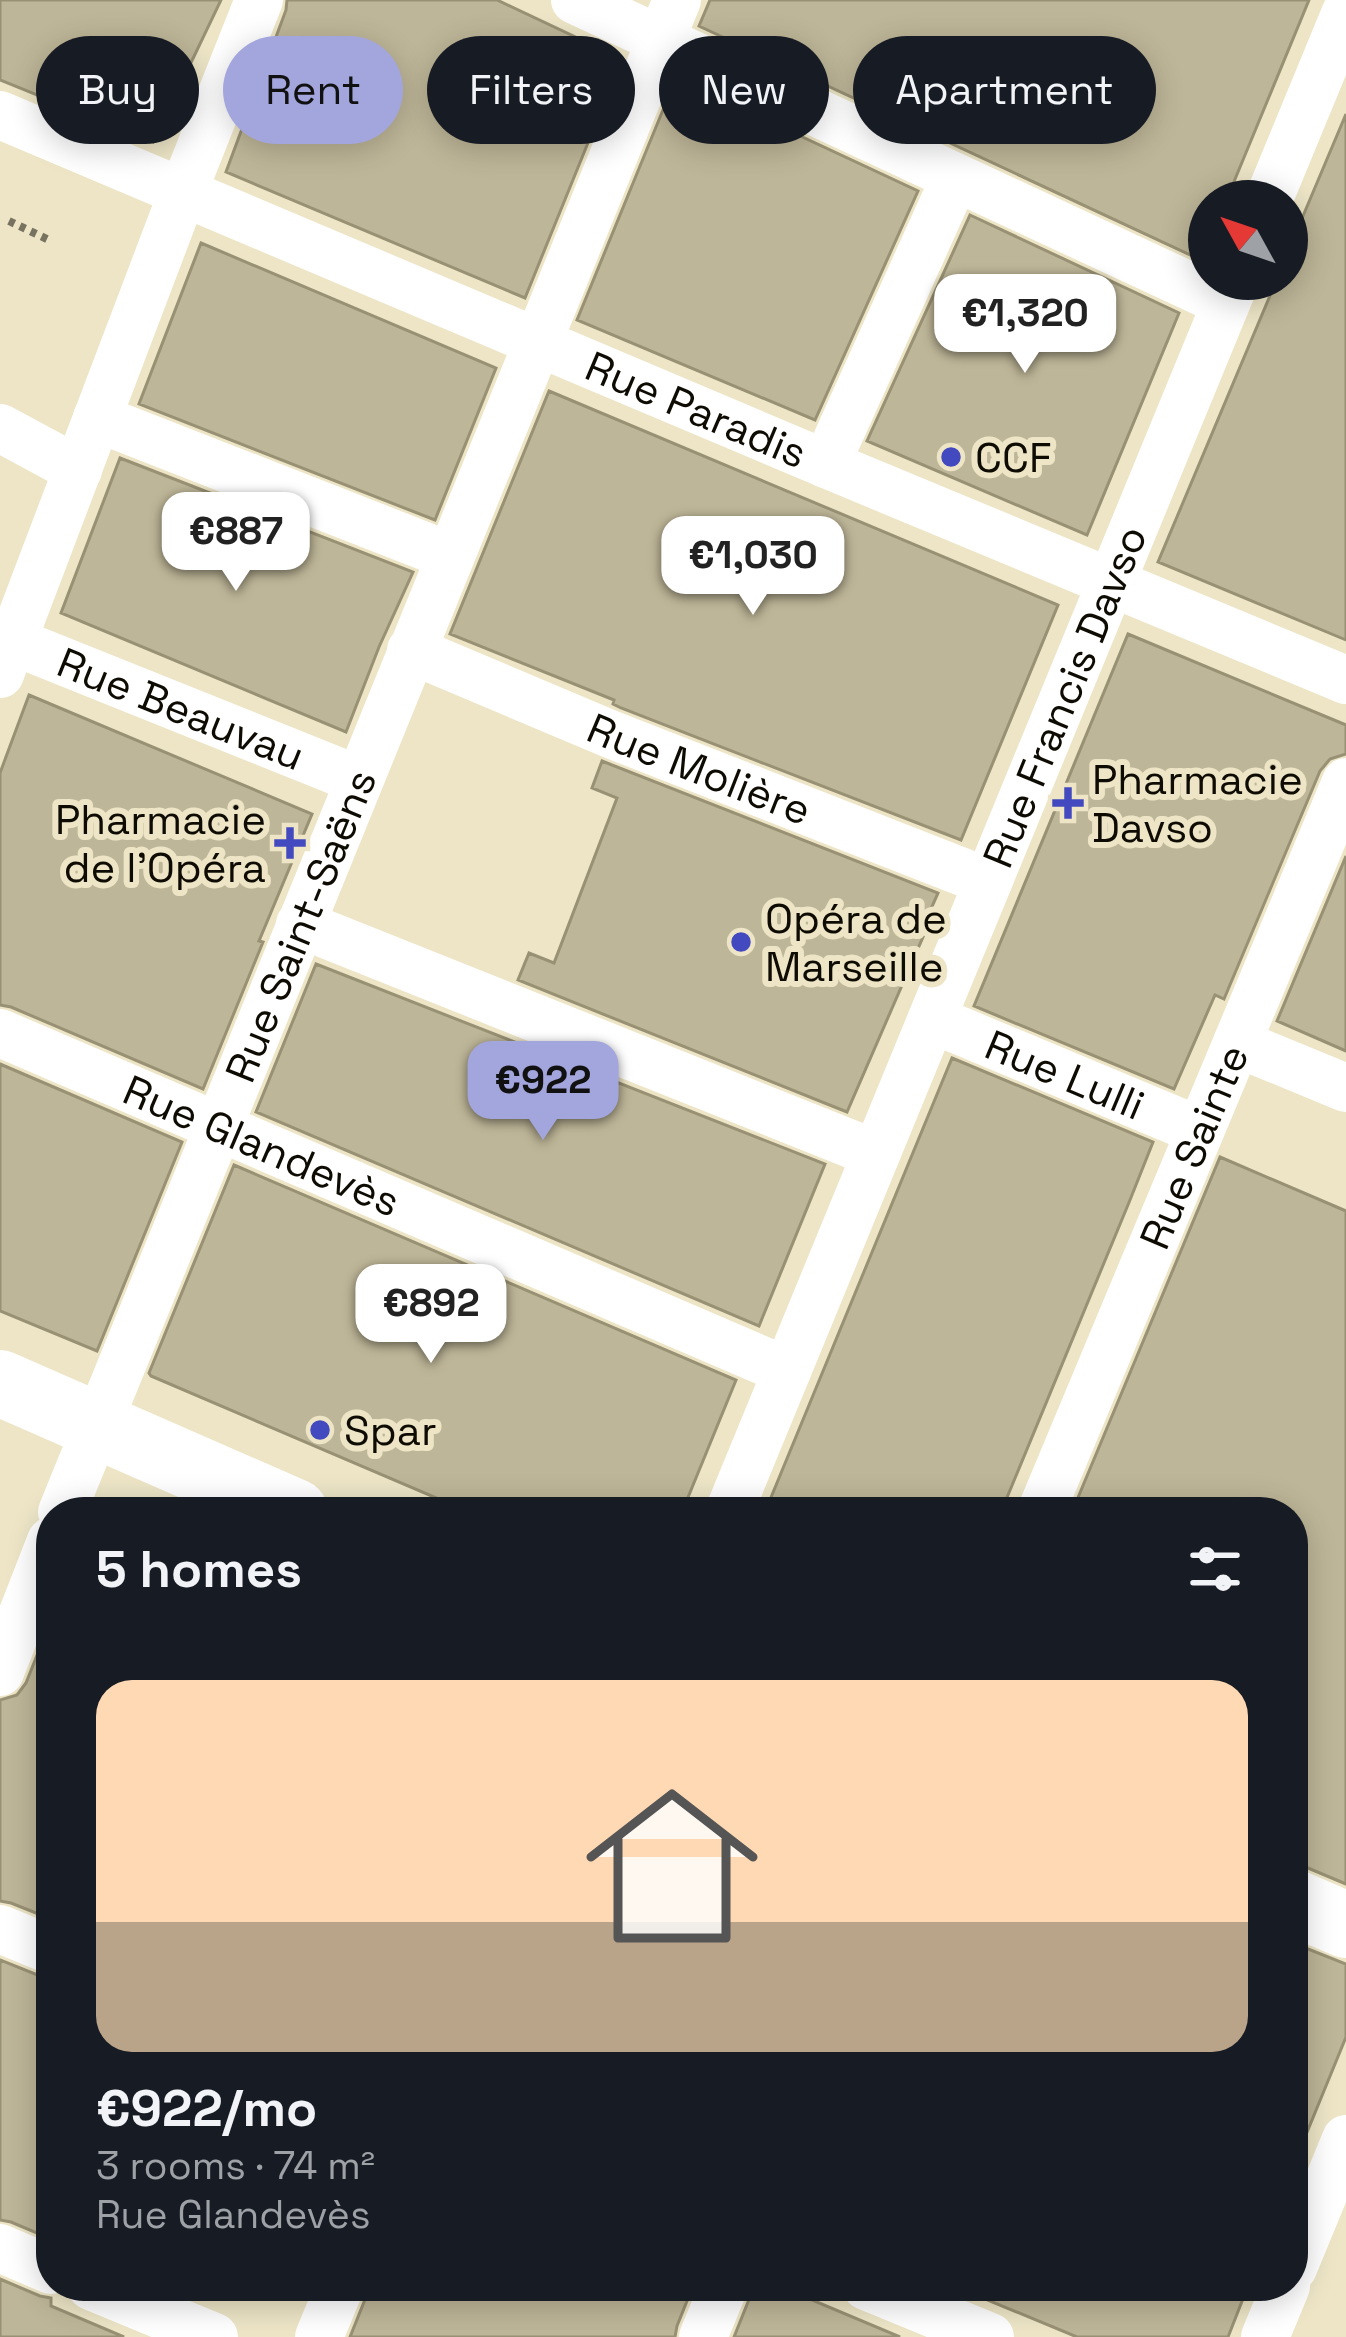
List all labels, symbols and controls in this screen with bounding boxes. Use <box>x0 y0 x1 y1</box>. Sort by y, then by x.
chip: Buy <box>36 36 199 144</box>
chip: Rent <box>223 36 403 144</box>
chip: Filters <box>427 36 635 144</box>
chip: New <box>659 36 829 144</box>
chip: Apartment <box>853 36 1156 144</box>
north arrow <box>1188 180 1308 300</box>
map controls <box>1188 180 1308 300</box>
pin: €1,320 <box>927 274 1123 376</box>
text: €1,320 <box>961 288 1089 337</box>
street label: Rue Paradis <box>578 340 815 480</box>
place label: CCF <box>975 431 1052 484</box>
marker: CCF <box>938 444 964 470</box>
pin: €887 <box>165 492 307 594</box>
text: €887 <box>189 506 283 555</box>
pin: €1,030 <box>655 516 851 618</box>
street label: Rue Francis Davso <box>971 518 1159 875</box>
text: €1,030 <box>688 530 818 579</box>
street label: Rue Beauvau <box>50 636 312 782</box>
street label: Rue Molière <box>579 702 819 837</box>
place label: Pharmacie Davso <box>1092 753 1303 854</box>
street label: Rue Saint-Saëns <box>214 762 388 1090</box>
marker: Pharmacie Davso <box>1055 790 1081 816</box>
place label: Pharmacie de l'Opéra <box>55 793 266 894</box>
marker: Pharmacie de l'Opéra <box>277 830 303 856</box>
place label: Opéra de Marseille <box>765 892 947 993</box>
marker: Opéra de Marseille <box>728 929 754 955</box>
street label: Rue Lulli <box>977 1018 1152 1132</box>
street label: Rue Sainte <box>1128 1037 1260 1257</box>
pin: €922 <box>472 1041 614 1143</box>
text: €922 <box>495 1055 591 1104</box>
street label: Rue Glandevès <box>115 1063 408 1229</box>
pin: €892 <box>360 1264 502 1366</box>
text: €892 <box>382 1278 480 1327</box>
place label: Spar <box>344 1404 437 1457</box>
marker: Spar <box>307 1417 333 1443</box>
icon: filters <box>1182 1536 1248 1602</box>
text: 5 homes <box>96 1537 302 1602</box>
icon: home <box>564 1758 780 1974</box>
text: €922/mo <box>96 2076 317 2141</box>
text: 3 rooms · 74 m² <box>96 2141 375 2190</box>
text: Rue Glandevès <box>96 2190 371 2239</box>

